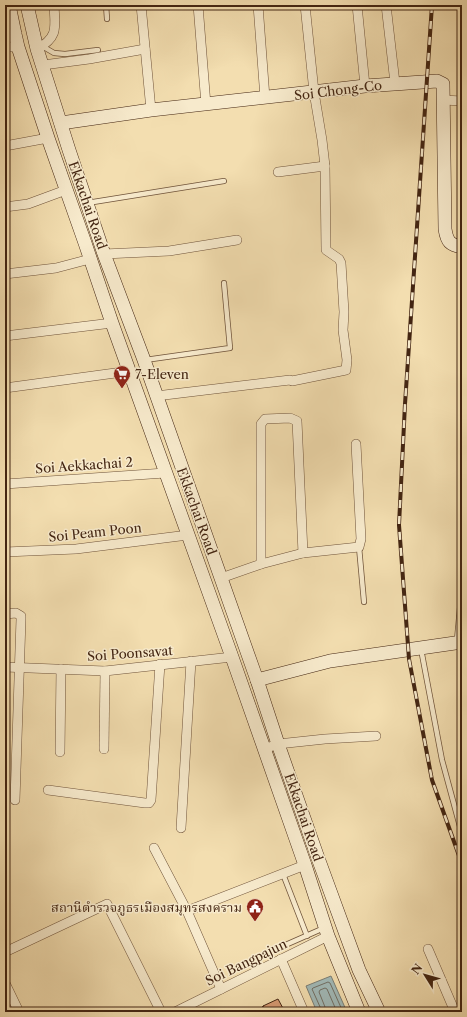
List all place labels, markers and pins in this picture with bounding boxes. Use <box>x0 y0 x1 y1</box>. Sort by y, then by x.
supermarket icon: 7-Eleven <box>112 364 132 389</box>
place label: 7-Eleven <box>135 366 189 382</box>
public building icon: สถานีตำรวจภูธรเมืองสมุทรสงคราม <box>245 897 265 922</box>
place label: สถานีตำรวจภูธรเมืองสมุทรสงคราม <box>51 899 242 916</box>

